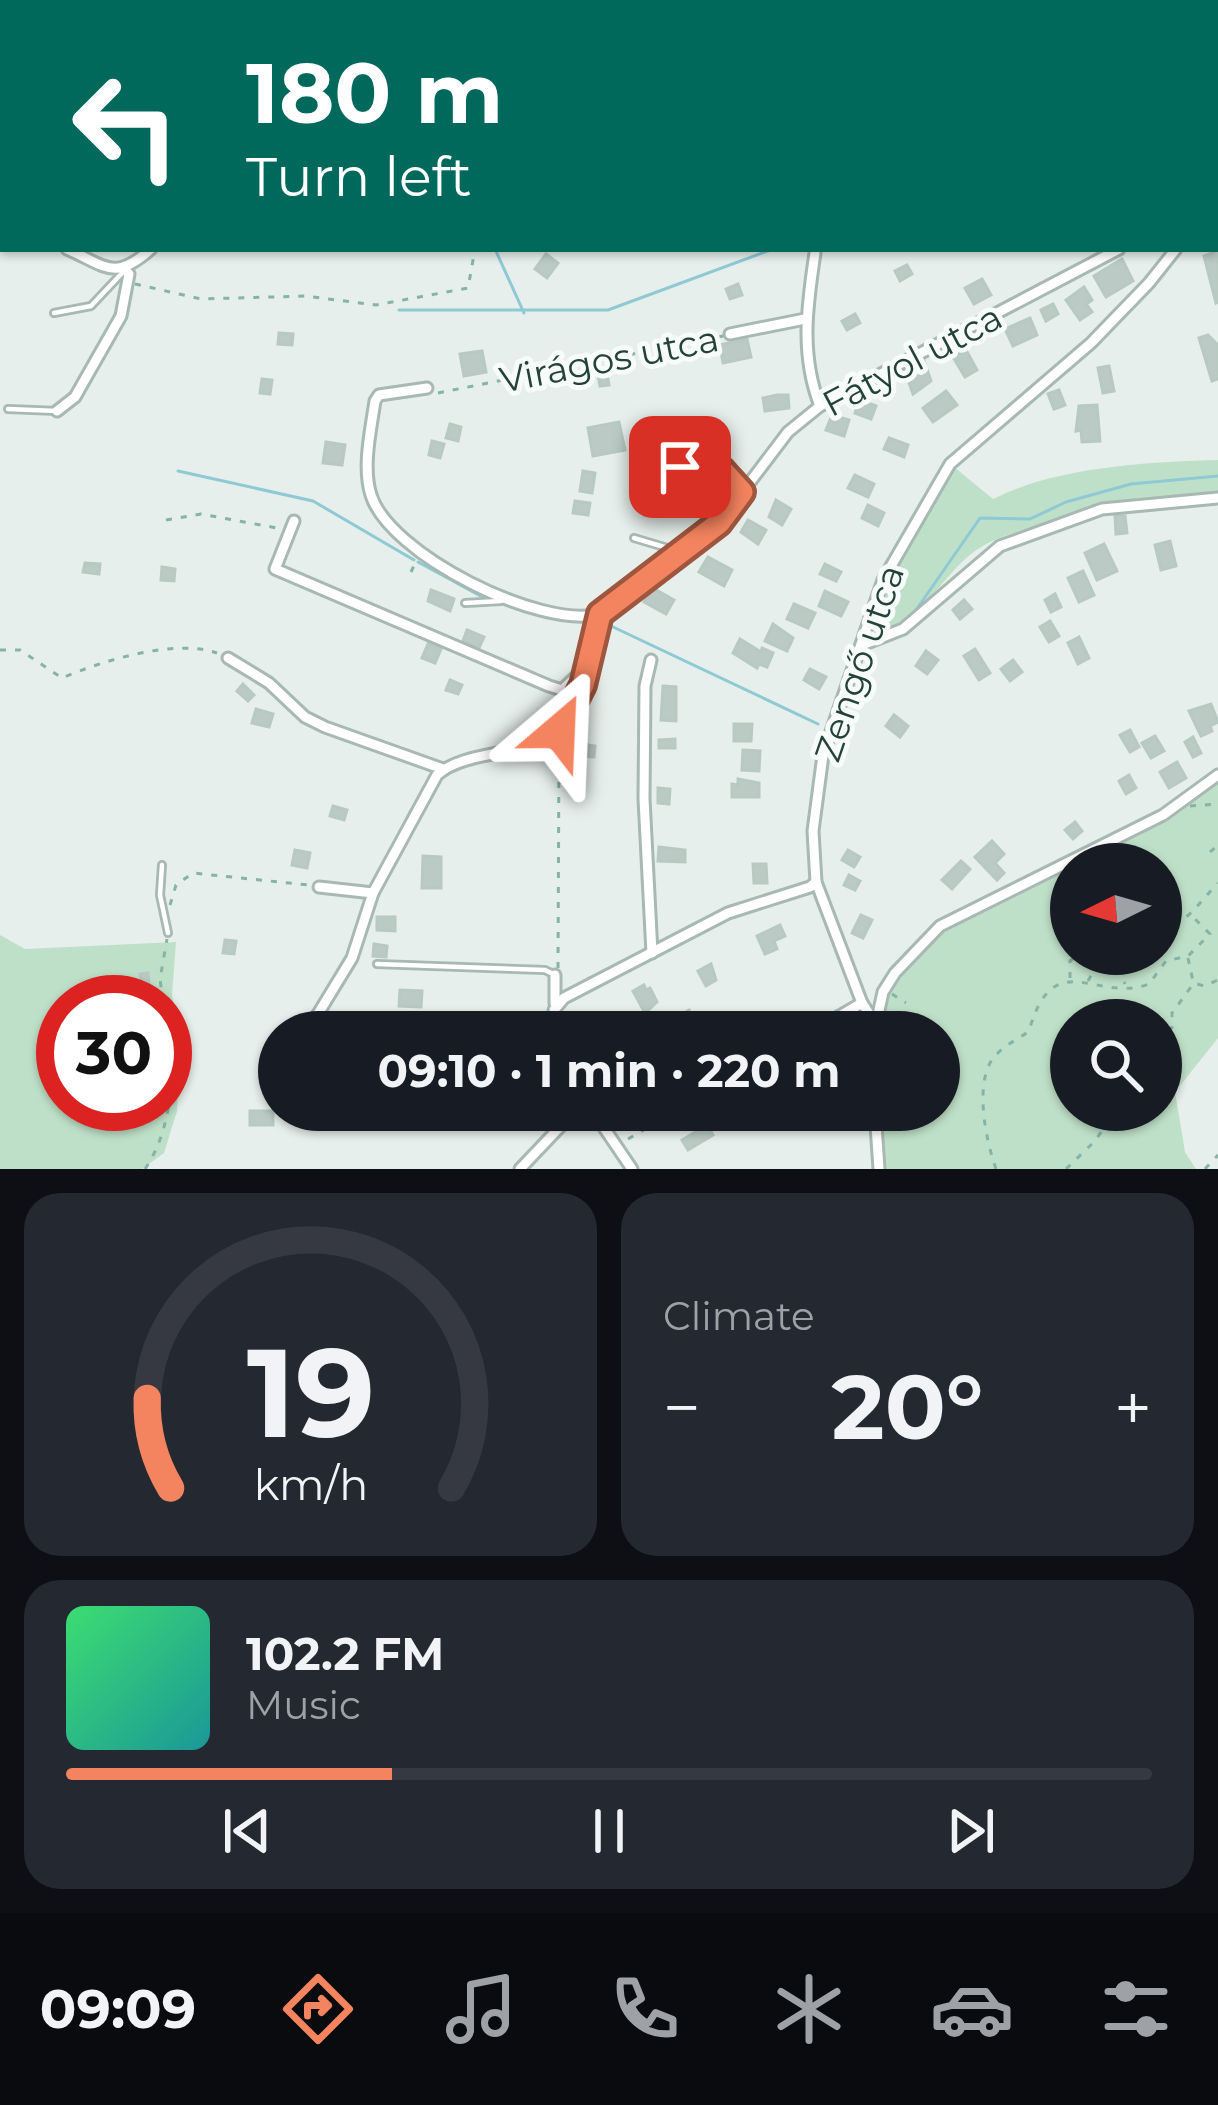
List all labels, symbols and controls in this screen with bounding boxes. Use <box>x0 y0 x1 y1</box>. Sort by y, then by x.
text: 180 m <box>246 42 503 144</box>
icon: left <box>48 48 204 204</box>
text: Turn left <box>246 144 472 210</box>
street label: Fátyol utca <box>815 294 1009 426</box>
street label: Virágos utca <box>496 316 722 402</box>
pin <box>629 416 731 518</box>
icon: arrive <box>647 434 713 500</box>
street label: Zengő utca <box>805 559 913 767</box>
position arrow <box>496 668 622 794</box>
north arrow <box>1050 843 1182 975</box>
map controls <box>1050 843 1182 1131</box>
speed limit sign: 30 <box>36 975 192 1131</box>
button: search <box>1050 999 1182 1131</box>
text: 09:10 · 1 min · 220 m <box>377 1043 841 1098</box>
text: Climate <box>663 1292 815 1340</box>
text: 19 <box>246 1316 375 1468</box>
text: 20° <box>832 1352 983 1462</box>
text: − <box>663 1367 701 1448</box>
text: + <box>1114 1367 1152 1448</box>
text: km/h <box>253 1457 368 1510</box>
text: 102.2 FM <box>246 1626 444 1681</box>
text: Music <box>246 1681 361 1729</box>
icon: previous <box>214 1798 280 1864</box>
icon: pause <box>576 1798 642 1864</box>
icon: next <box>938 1798 1004 1864</box>
icon: directions <box>276 1967 360 2051</box>
icon: music <box>439 1967 523 2051</box>
icon: phone <box>603 1967 687 2051</box>
icon: climate <box>767 1967 851 2051</box>
icon: car <box>930 1967 1014 2051</box>
icon: filters <box>1094 1967 1178 2051</box>
text: 09:09 <box>40 1976 196 2042</box>

